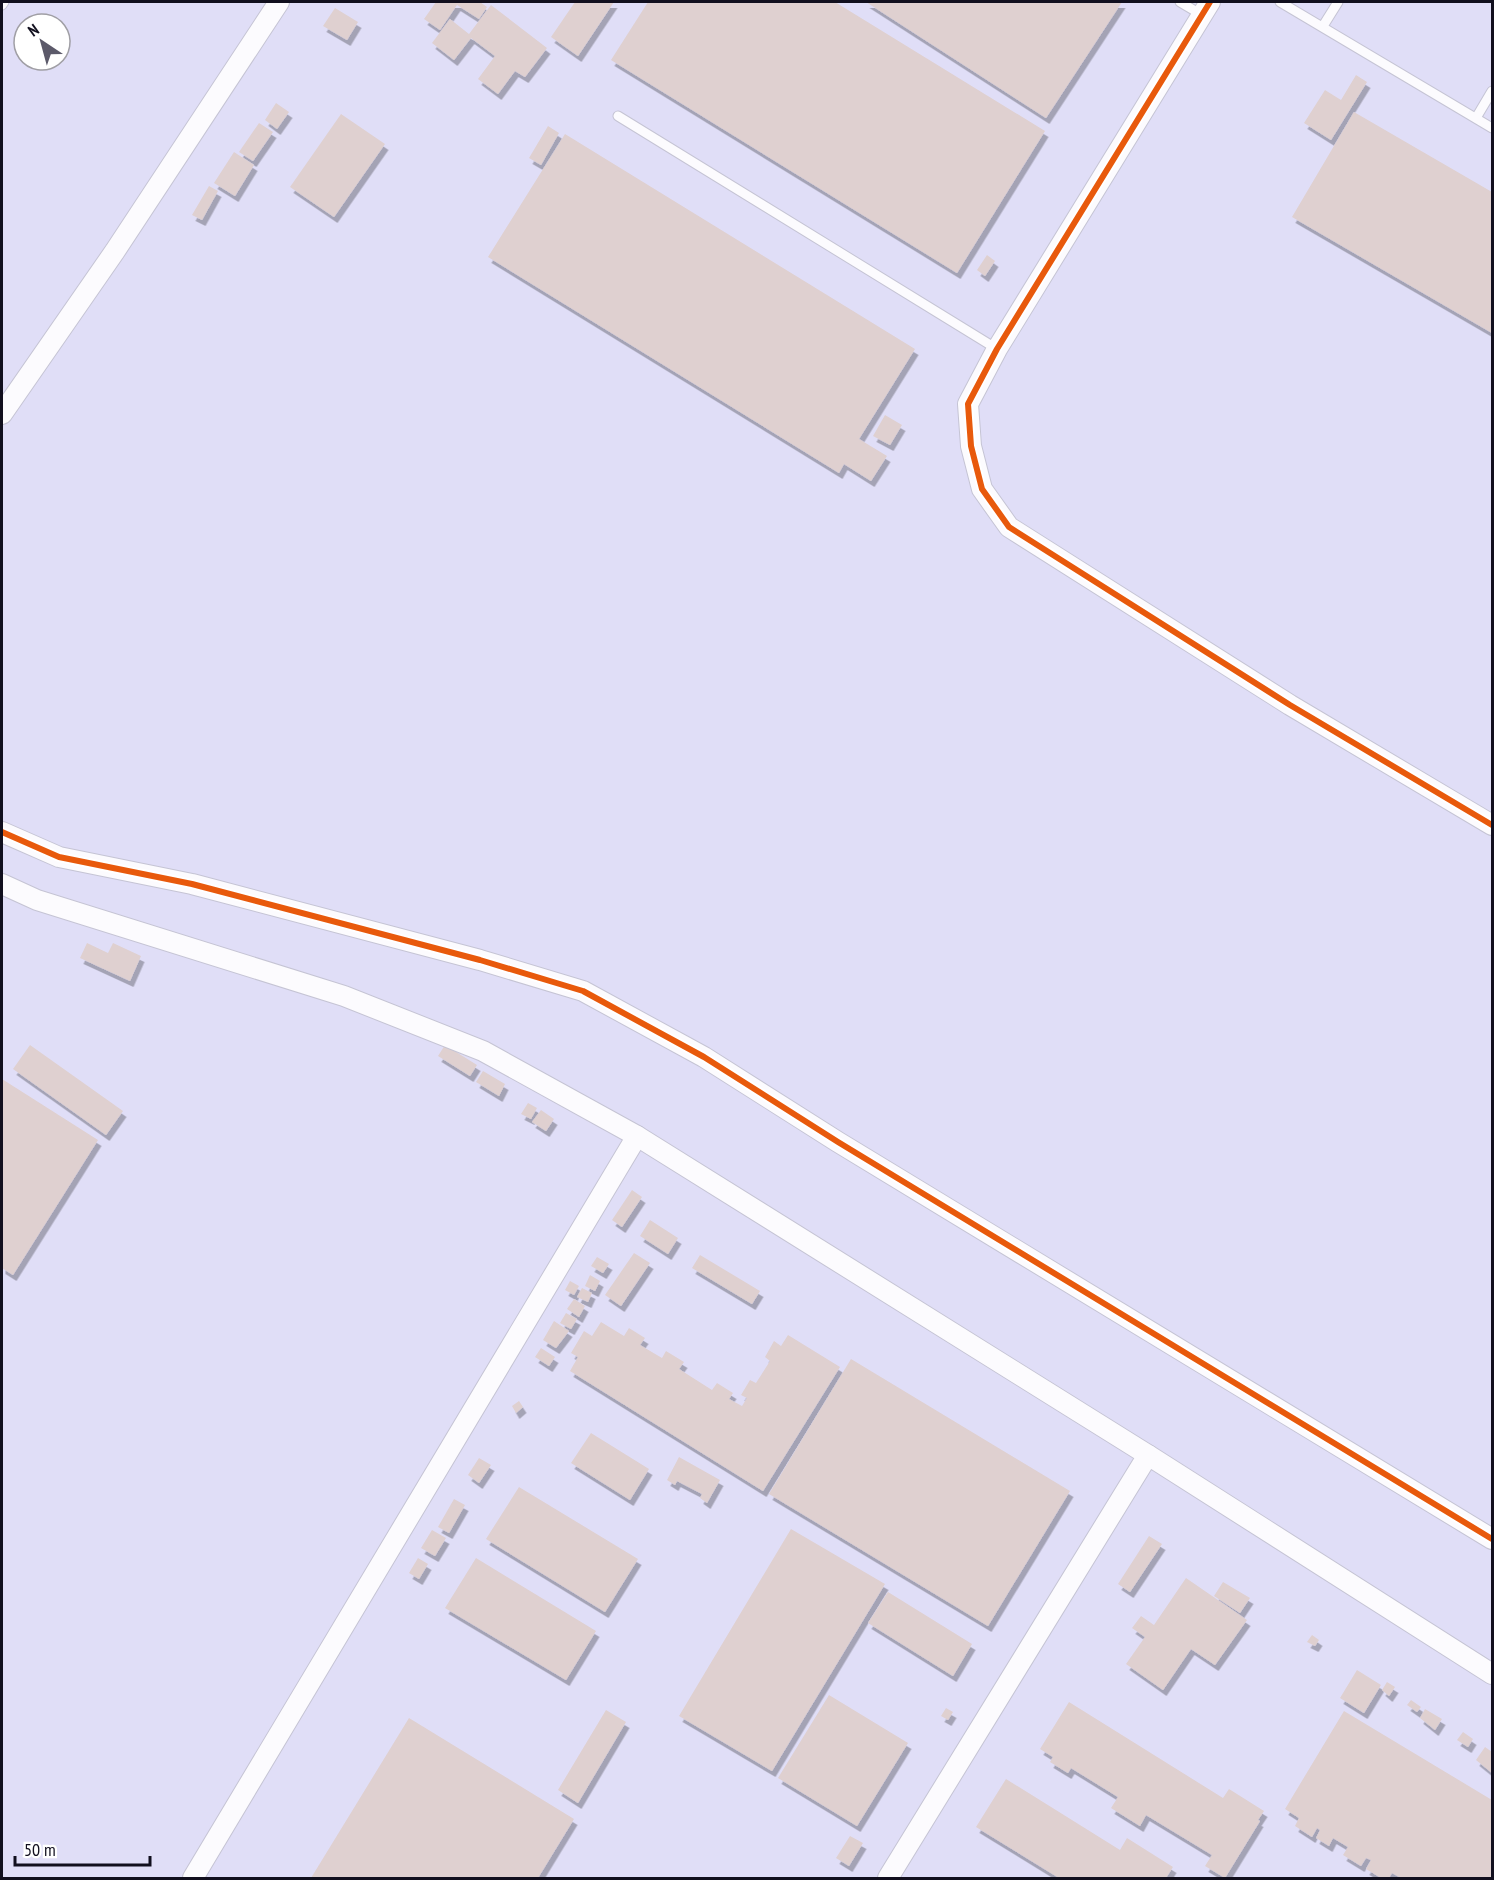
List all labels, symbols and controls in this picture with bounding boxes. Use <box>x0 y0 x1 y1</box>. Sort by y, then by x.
north arrow <box>12 12 72 72</box>
text: N <box>24 19 43 40</box>
scale bar <box>15 1829 150 1867</box>
text: 50 m <box>24 1838 56 1861</box>

